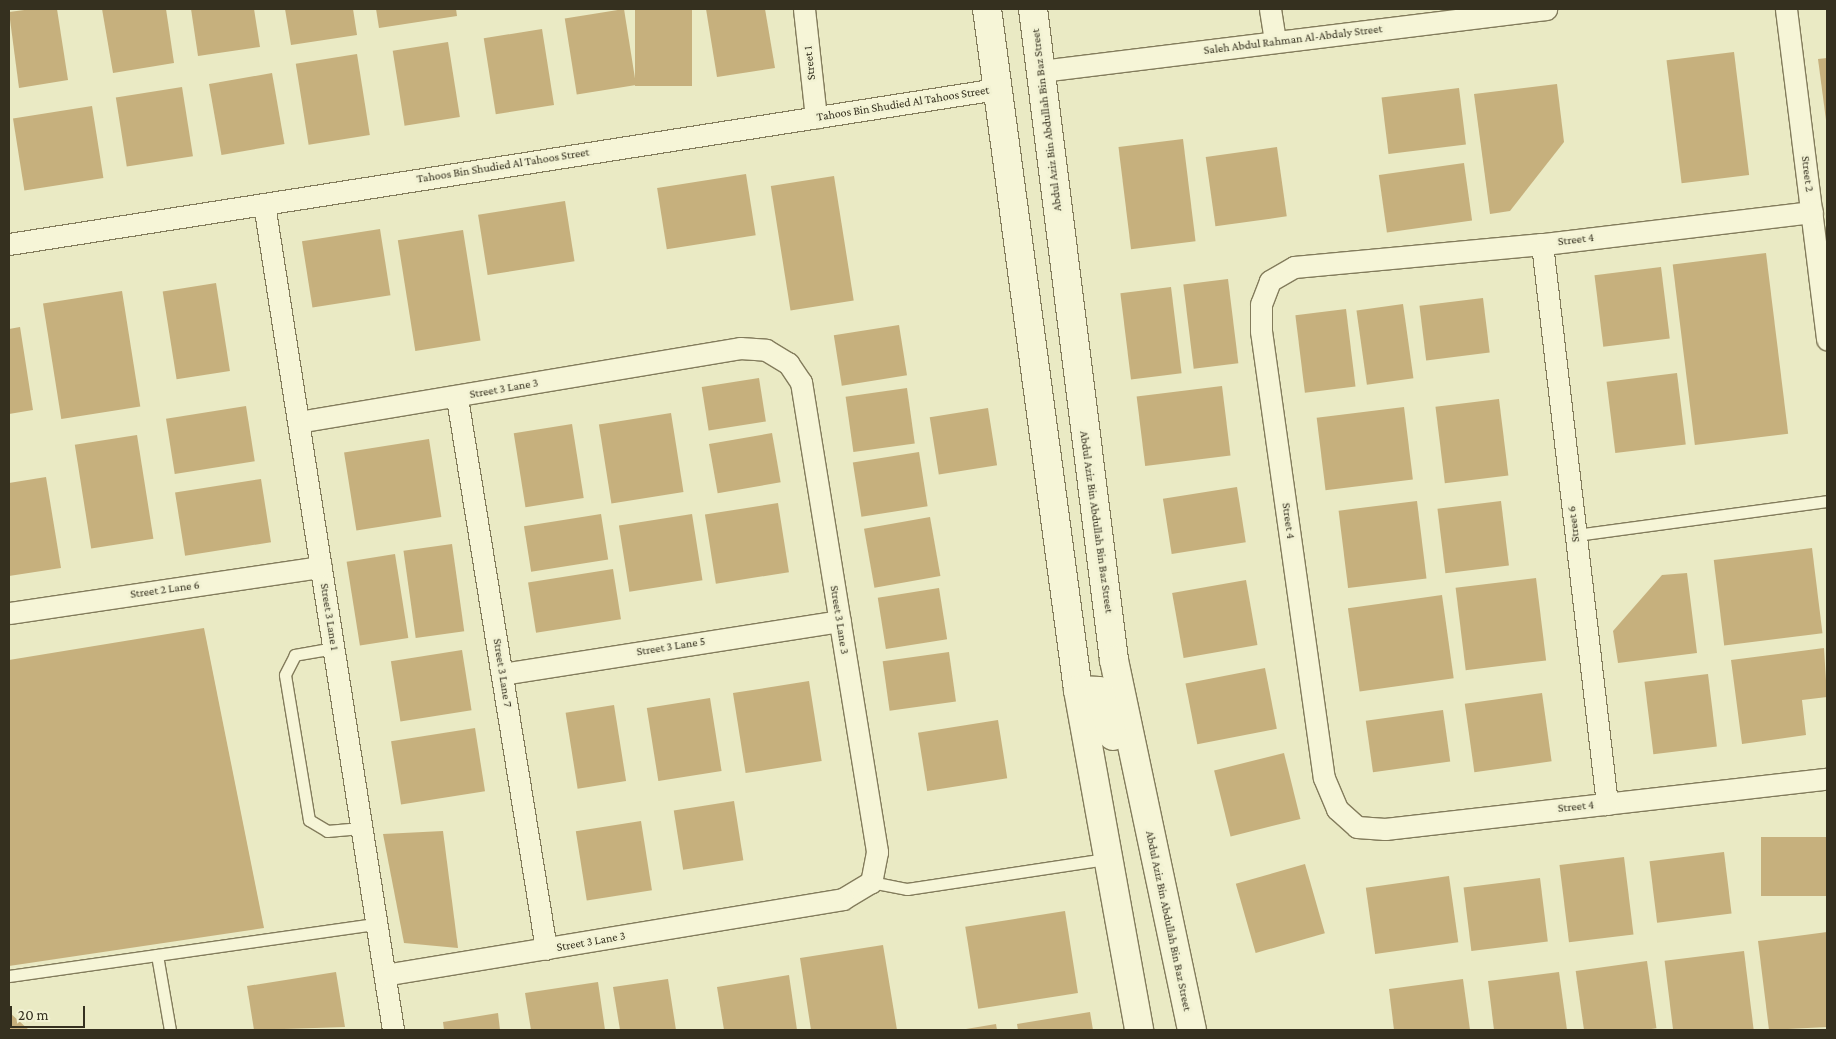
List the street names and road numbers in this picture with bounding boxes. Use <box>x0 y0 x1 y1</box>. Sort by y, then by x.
street label: Saleh Abdul Rahman Al-Abdaly Street <box>1203 22 1383 58</box>
street label: Abdul Aziz Bin Abdullah Bin Baz Street <box>1029 28 1065 212</box>
street label: Street 1 <box>801 45 819 81</box>
street label: Tahoos Bin Shudied Al Tahoos Street <box>816 83 990 125</box>
street label: Tahoos Bin Shudied Al Tahoos Street <box>416 145 590 187</box>
street label: Street 2 <box>1798 155 1816 193</box>
street label: Street 4 <box>1557 231 1595 249</box>
street label: Street 3 Lane 3 <box>469 376 539 402</box>
street label: Abdul Aziz Bin Abdullah Bin Baz Street <box>1076 430 1116 614</box>
street label: Street 4 <box>1278 502 1298 540</box>
street label: Street 6 <box>1565 505 1583 543</box>
street label: Street 2 Lane 6 <box>129 578 201 602</box>
street label: Street 3 Lane 1 <box>317 582 341 652</box>
street label: Street 3 Lane 3 <box>826 585 852 655</box>
street label: Street 3 Lane 5 <box>636 634 706 660</box>
street label: Street 3 Lane 7 <box>489 638 515 708</box>
street label: Street 4 <box>1557 798 1595 816</box>
street label: Abdul Aziz Bin Abdullah Bin Baz Street <box>1142 830 1194 1012</box>
street label: Street 3 Lane 3 <box>556 929 626 955</box>

